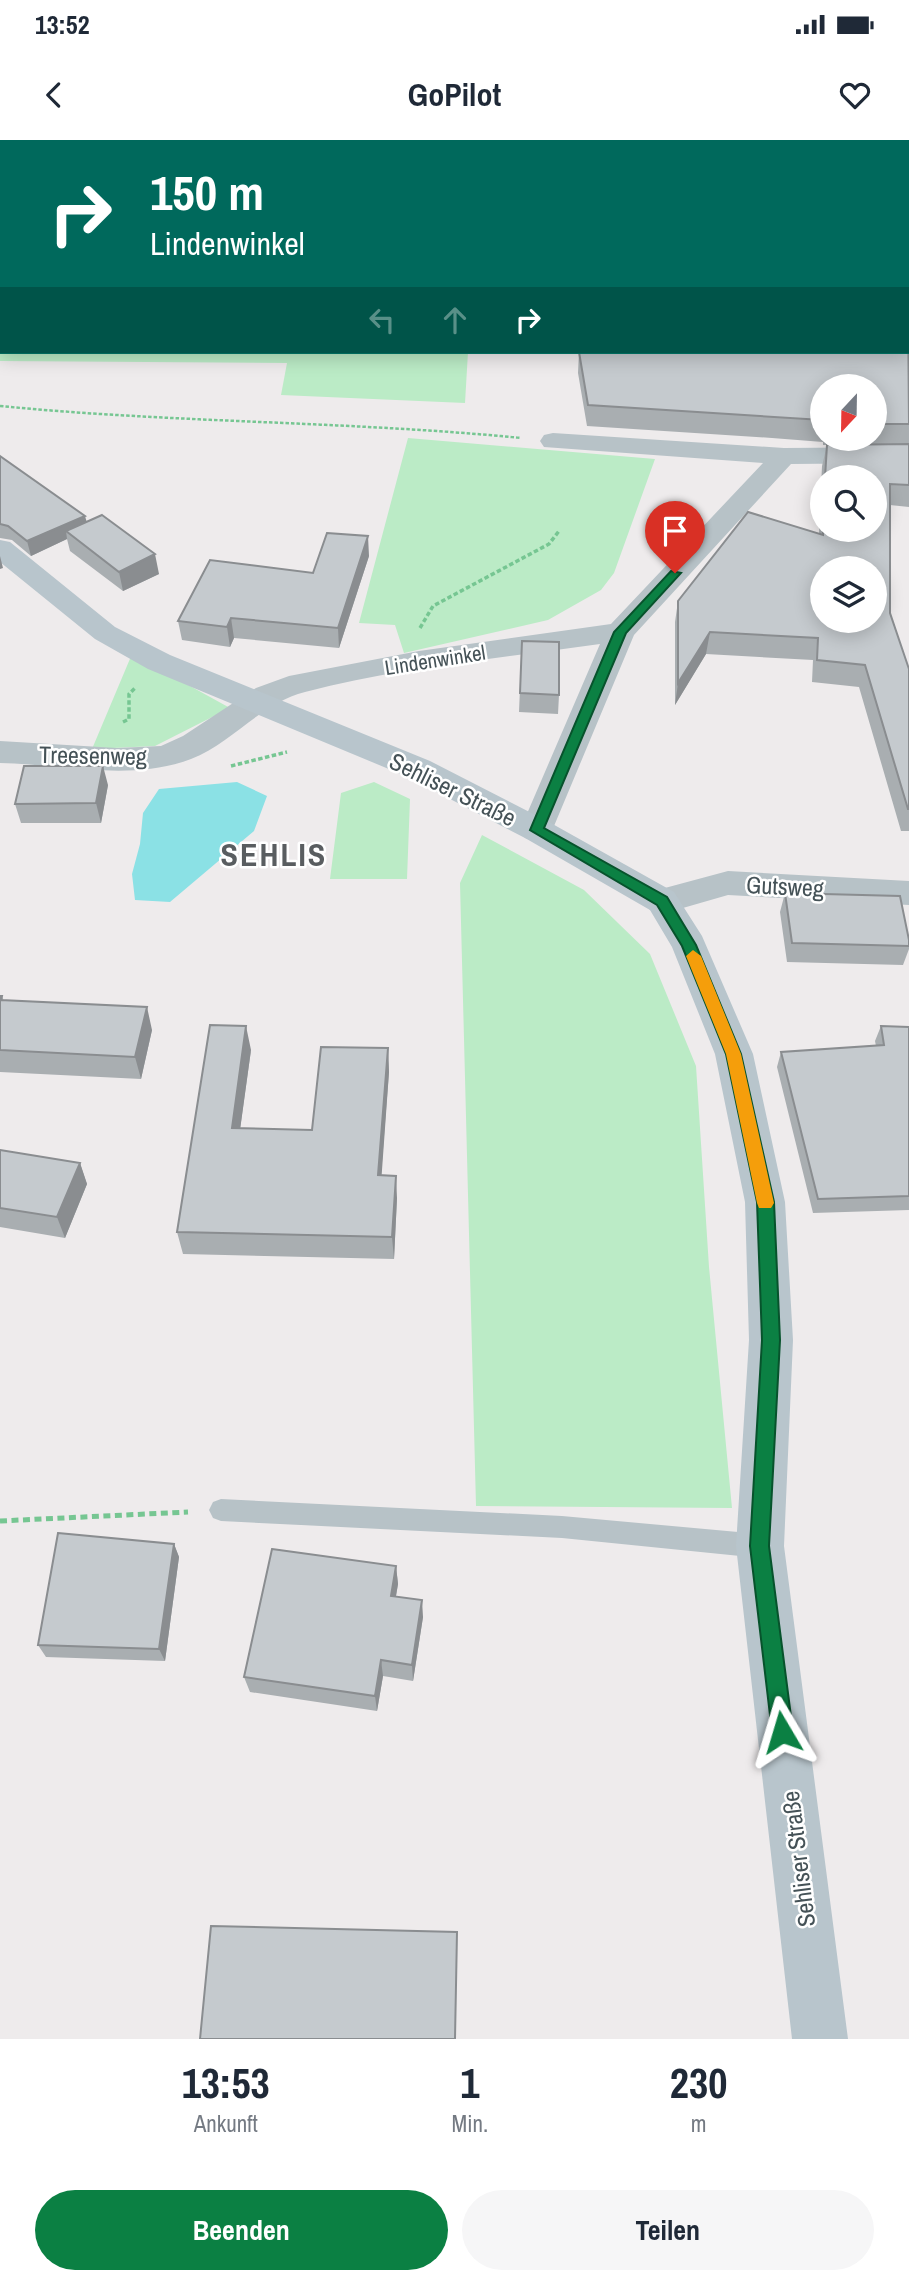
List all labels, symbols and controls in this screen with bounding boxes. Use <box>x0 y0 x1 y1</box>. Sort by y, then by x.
text: 13:52 <box>35 7 90 42</box>
text: GoPilot <box>408 73 501 116</box>
icon: back <box>35 76 73 114</box>
icon: heart <box>836 76 874 114</box>
text: 150 m <box>150 159 264 225</box>
icon: right <box>35 168 126 259</box>
text: Lindenwinkel <box>150 222 305 265</box>
icon: left <box>363 301 401 339</box>
icon: ahead <box>436 301 474 339</box>
icon: right <box>509 301 547 339</box>
north arrow <box>810 374 887 452</box>
map controls <box>810 374 887 633</box>
button: search <box>810 465 887 542</box>
pin <box>645 501 705 573</box>
icon: arrive <box>656 512 694 550</box>
button: layers <box>810 556 887 633</box>
street label: Lindenwinkel <box>383 638 487 682</box>
street label: Treesenweg <box>39 738 147 772</box>
street label: Sehliser Straße <box>385 745 521 833</box>
district label: SEHLIS <box>221 833 327 876</box>
street label: Gutsweg <box>745 868 825 904</box>
position arrow <box>745 1695 819 1769</box>
street label: Sehliser Straße <box>774 1789 822 1929</box>
text: 13:53 <box>182 2055 270 2111</box>
text: 1 <box>460 2055 479 2111</box>
text: 230 <box>670 2055 727 2111</box>
text: Ankunft <box>194 2108 258 2139</box>
text: Min. <box>451 2108 488 2139</box>
text: m <box>691 2108 706 2139</box>
button: Beenden <box>35 2190 448 2270</box>
button: Teilen <box>462 2190 874 2270</box>

